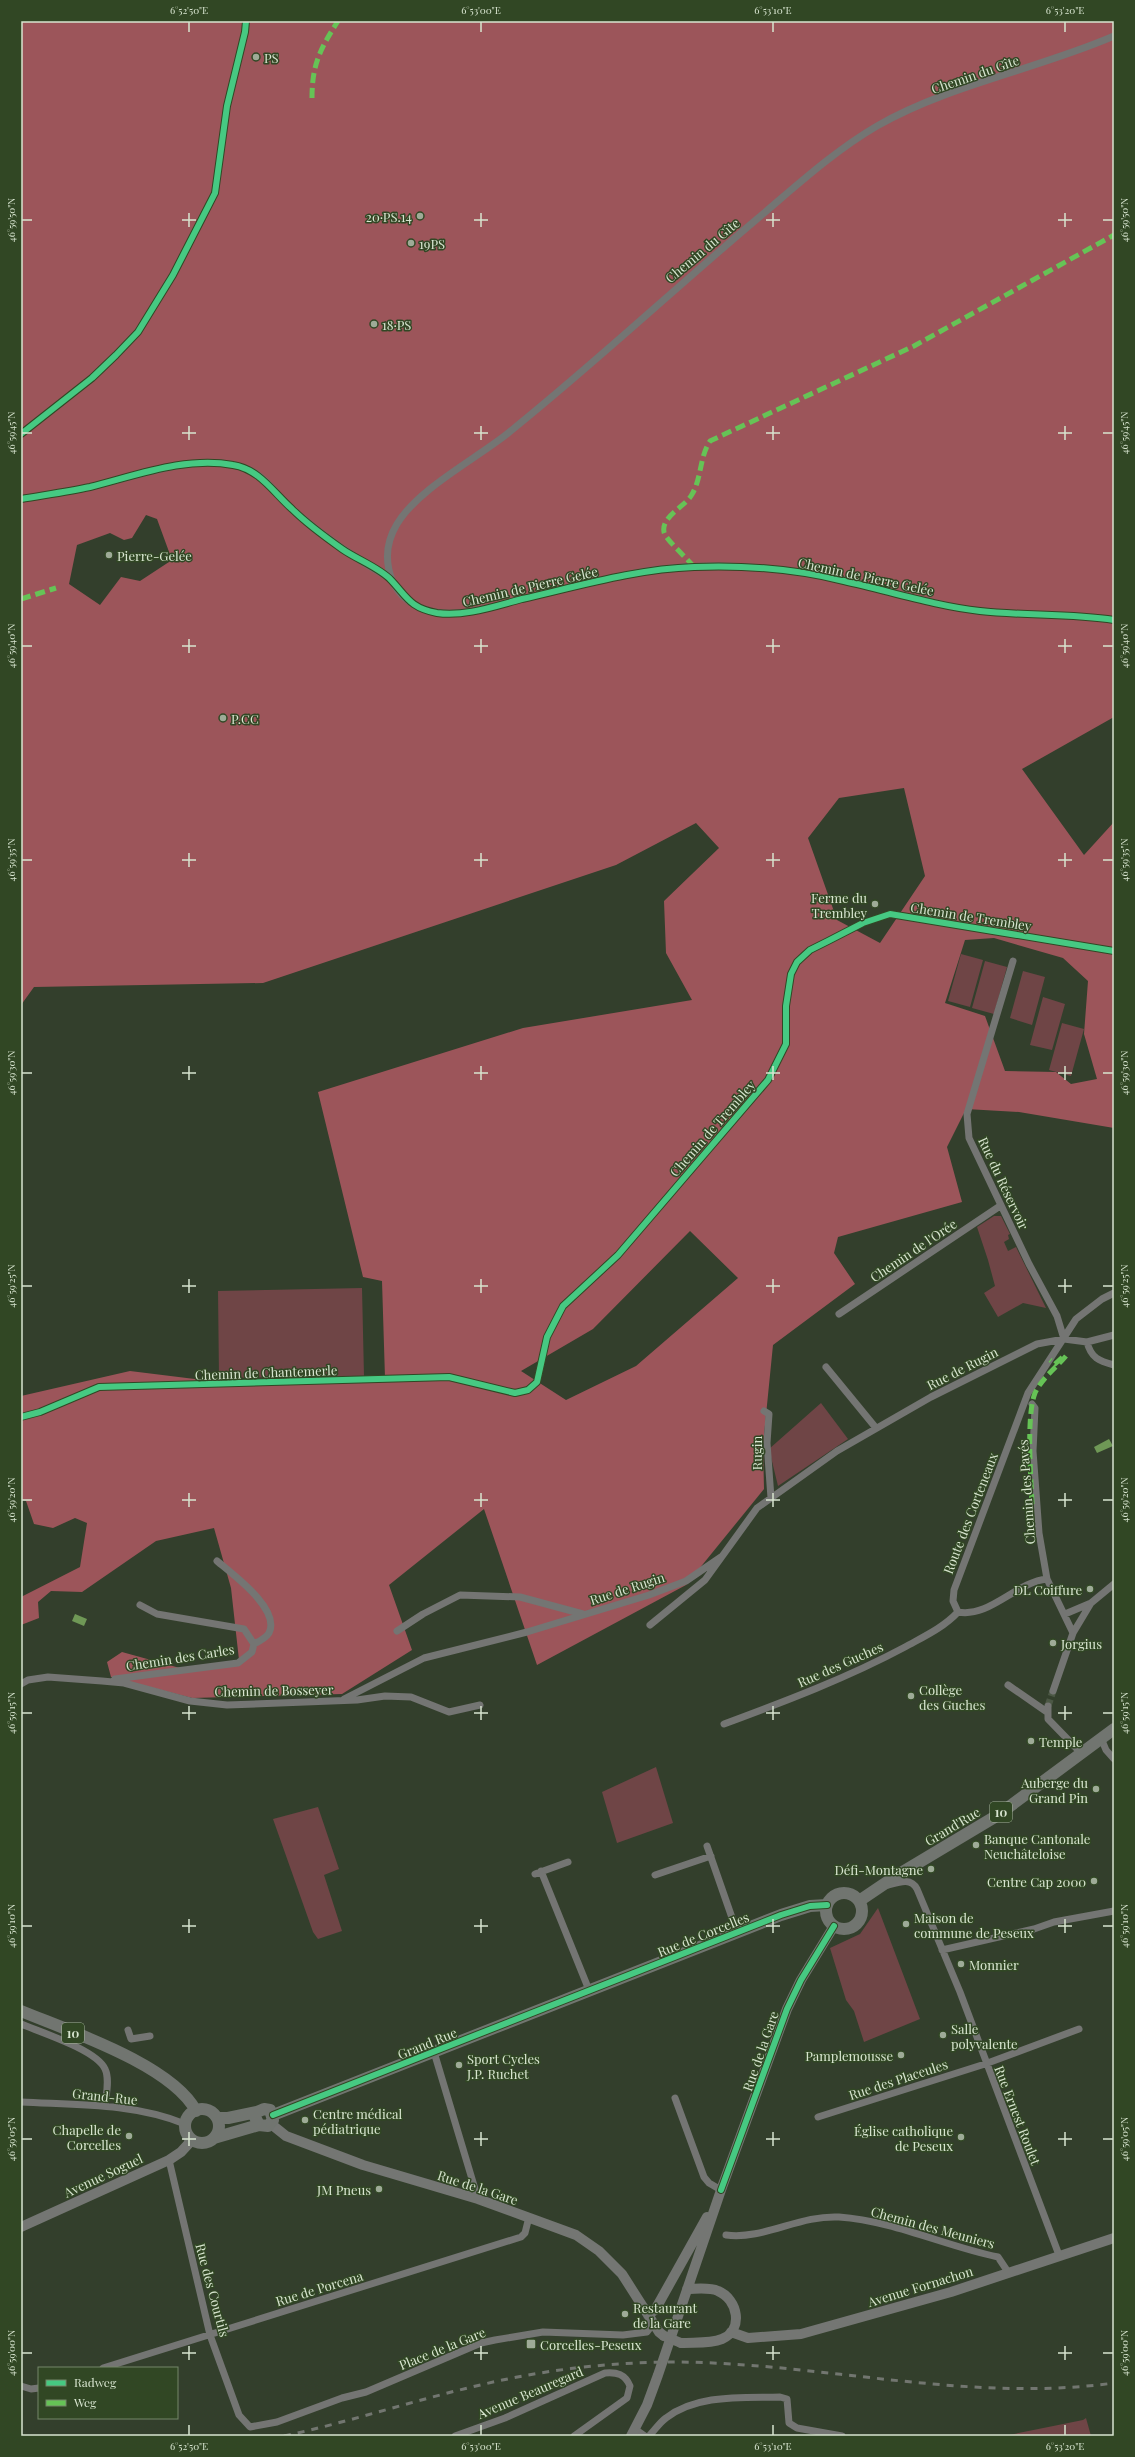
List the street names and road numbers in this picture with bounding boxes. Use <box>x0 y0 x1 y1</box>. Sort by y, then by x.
street label: Chemin du Gîte <box>929 51 1022 97</box>
street label: Chemin du Gîte <box>661 214 743 286</box>
street label: Chemin de Pierre Gelée <box>797 553 936 599</box>
street label: Chemin de Pierre Gelée <box>461 562 600 610</box>
street label: Chemin de Trembley <box>909 898 1033 934</box>
street label: Chemin de Trembley <box>666 1076 759 1180</box>
street label: Rue du Réservoir <box>975 1134 1033 1232</box>
street label: Chemin de l'Orée <box>866 1214 960 1285</box>
street label: Rue de Rugin <box>924 1343 1001 1393</box>
street label: Chemin de Chantemerle <box>194 1361 338 1383</box>
street label: Rugin <box>748 1436 765 1470</box>
street label: Chemin des Pavés <box>1014 1439 1038 1545</box>
street label: Route des Corteneaux <box>939 1450 1001 1576</box>
street label: Rue de Rugin <box>587 1568 667 1608</box>
street label: Rue des Guches <box>795 1637 886 1690</box>
street label: Chemin des Carles <box>125 1640 236 1674</box>
street label: Chemin de Bosseyer <box>214 1680 334 1700</box>
road number: 10 <box>990 1802 1012 1822</box>
street label: Grand'Rue <box>921 1803 983 1849</box>
street label: Rue de Corcelles <box>655 1908 751 1960</box>
street label: Rue de la Gare <box>738 2008 782 2093</box>
road number: 10 <box>62 2023 84 2043</box>
street label: Grand Rue <box>395 2023 460 2063</box>
street label: Rue des Placeules <box>846 2055 950 2103</box>
street label: Rue Ernest Roulet <box>991 2063 1045 2167</box>
street label: Grand-Rue <box>71 2084 139 2108</box>
street label: Avenue Soguel <box>60 2149 145 2201</box>
street label: Rue de la Gare <box>436 2166 521 2208</box>
street label: Chemin des Meuniers <box>869 2202 997 2252</box>
street label: Rue des Courtils <box>192 2241 234 2339</box>
street label: Avenue Fornachon <box>864 2262 975 2310</box>
street label: Rue de Porcena <box>273 2267 365 2309</box>
street label: Place de la Gare <box>396 2323 488 2373</box>
street label: Avenue Beauregard <box>474 2362 586 2422</box>

